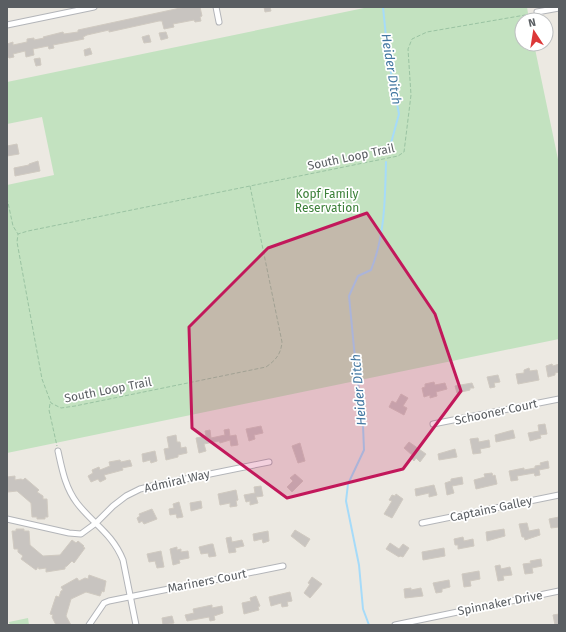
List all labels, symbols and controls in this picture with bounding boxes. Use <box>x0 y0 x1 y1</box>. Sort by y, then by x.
north arrow <box>514 12 554 52</box>
text: N <box>527 16 537 30</box>
water label: Heider Ditch <box>378 32 405 106</box>
street label: South Loop Trail <box>306 141 396 173</box>
park label: Kopf Family Reservation <box>295 187 359 215</box>
water label: Heider Ditch <box>348 354 369 426</box>
street label: South Loop Trail <box>63 375 153 405</box>
street label: Schooner Court <box>453 396 539 428</box>
street label: Admiral Way <box>143 467 211 495</box>
street label: Captains Galley <box>449 493 533 525</box>
street label: Mariners Court <box>166 566 248 596</box>
street label: Spinnaker Drive <box>456 588 544 618</box>

